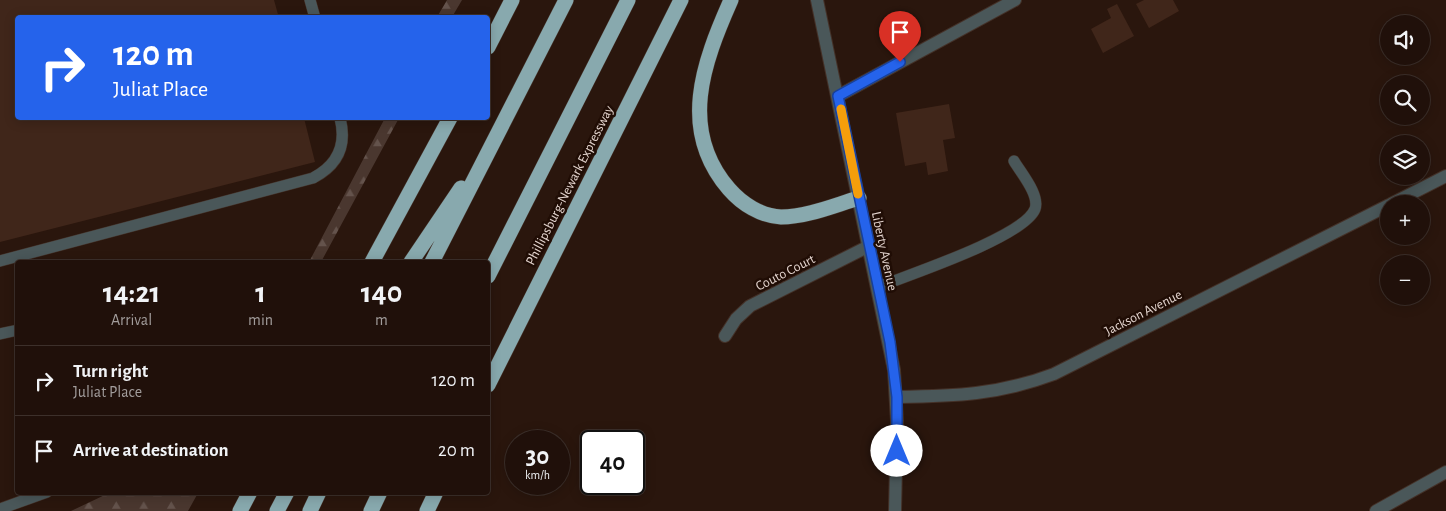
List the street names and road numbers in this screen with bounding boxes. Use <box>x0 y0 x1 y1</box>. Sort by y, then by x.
street label: Phillipsburg-Newark Expressway <box>523 103 616 268</box>
street label: Liberty Avenue <box>869 210 899 292</box>
street label: Couto Court <box>754 252 818 294</box>
street label: Jackson Avenue <box>1103 287 1184 338</box>

